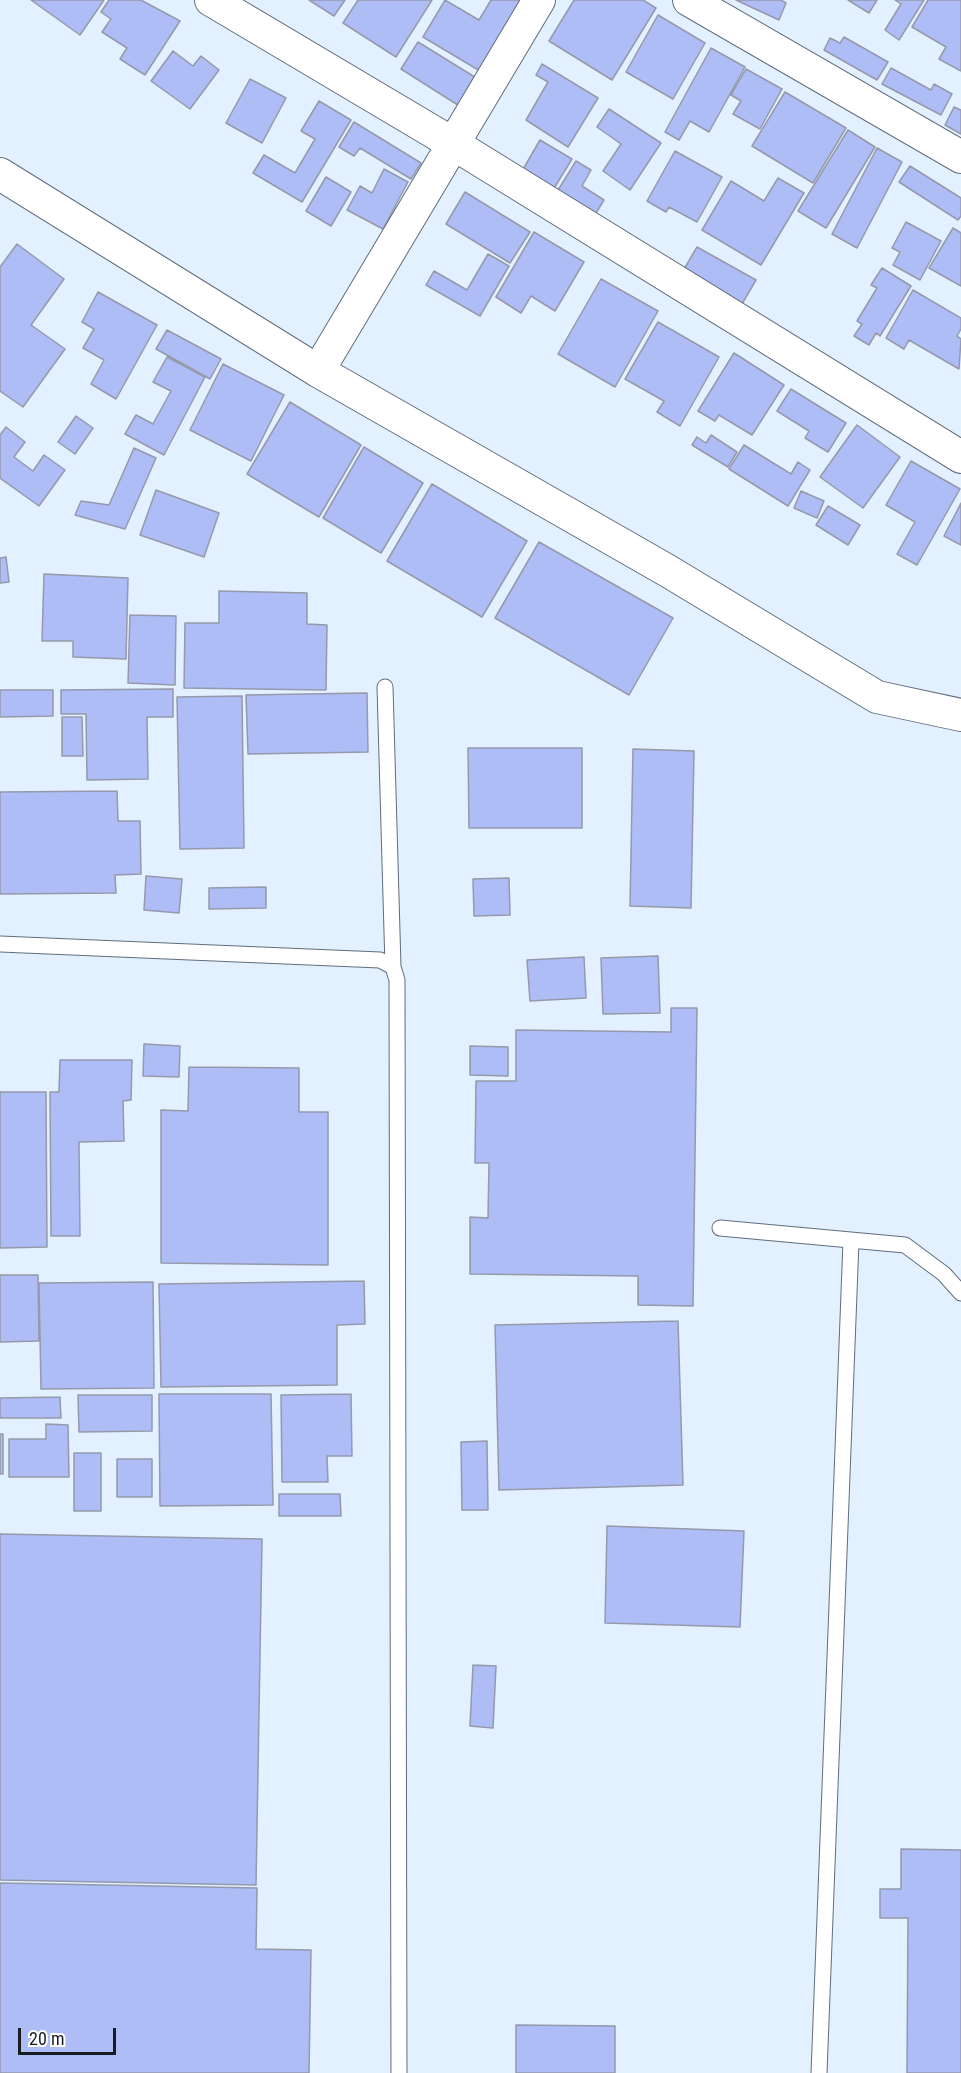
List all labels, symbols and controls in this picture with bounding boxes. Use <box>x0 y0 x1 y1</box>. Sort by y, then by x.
scale bar <box>21 2016 118 2054</box>
text: 20 m <box>29 2028 64 2049</box>

